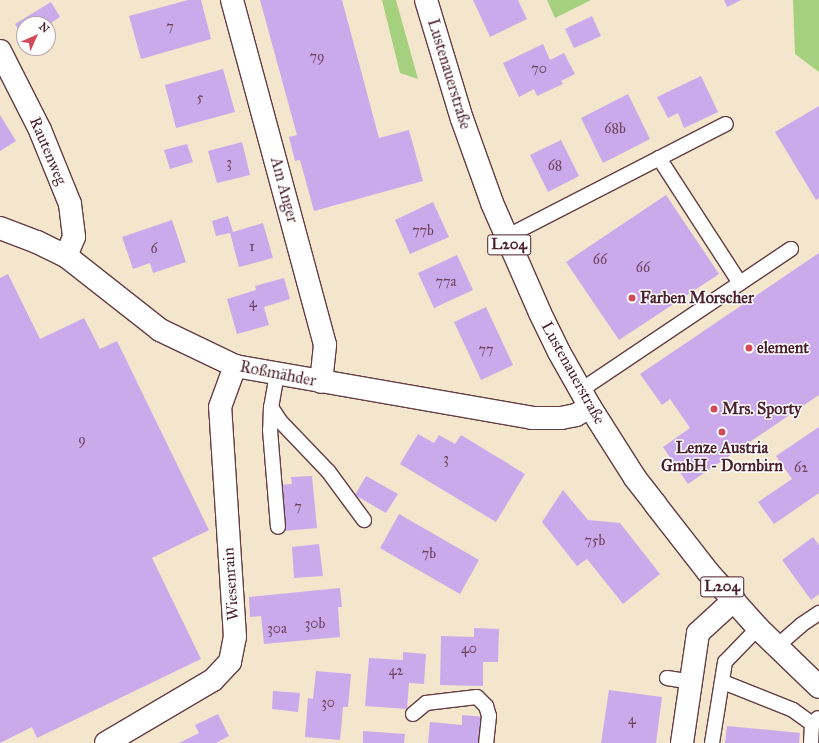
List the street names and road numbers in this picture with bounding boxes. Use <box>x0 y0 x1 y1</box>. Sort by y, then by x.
street label: Lustenauerstraße <box>423 17 475 131</box>
street label: Rautenweg <box>25 114 71 188</box>
street label: Am Anger <box>266 155 302 225</box>
road number: L204 <box>487 232 531 258</box>
street label: Lustenauerstraße <box>537 318 609 428</box>
street label: Roßmähder <box>238 357 318 391</box>
street label: Wiesenrain <box>219 547 243 621</box>
road number: L204 <box>700 574 744 600</box>

